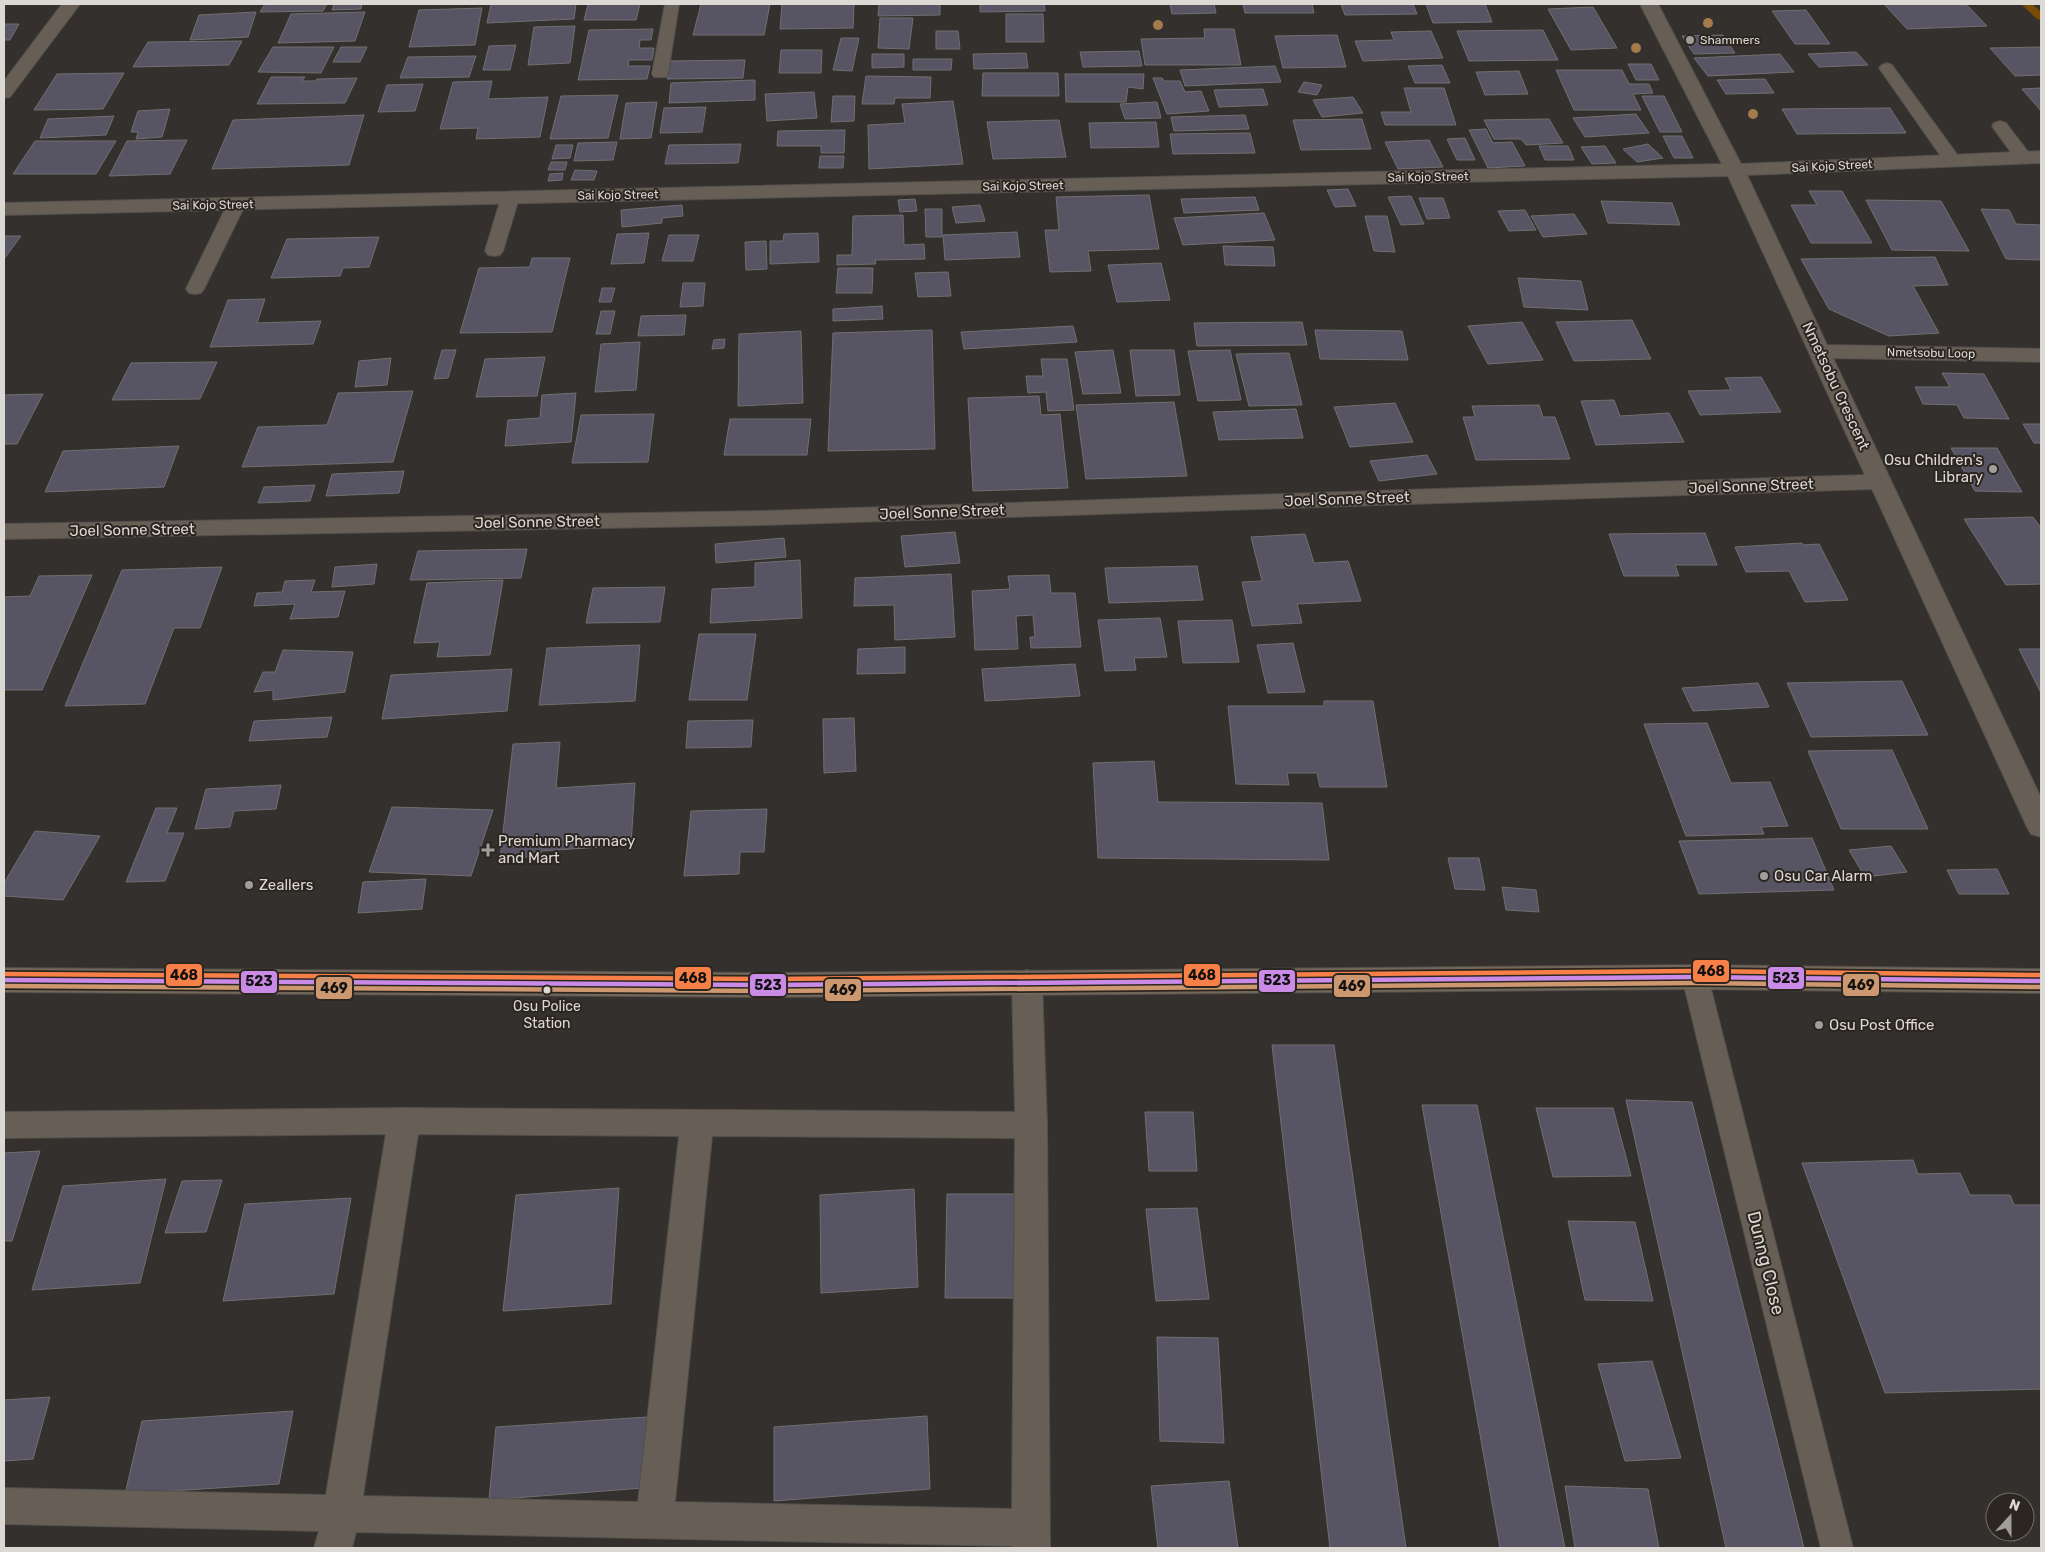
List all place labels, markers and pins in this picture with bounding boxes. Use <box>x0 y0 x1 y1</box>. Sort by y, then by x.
place label: Shammers <box>1700 33 1760 47</box>
marker: Shammers <box>1684 34 1696 46</box>
place label: Osu Children's Library <box>1884 451 1983 486</box>
marker: Osu Children's Library <box>1987 463 1999 475</box>
place label: Premium Pharmacy and Mart <box>498 832 635 867</box>
marker: Premium Pharmacy and Mart <box>482 844 494 856</box>
place label: Osu Car Alarm <box>1774 867 1872 885</box>
marker: Osu Car Alarm <box>1758 870 1770 882</box>
place label: Zeallers <box>259 876 314 894</box>
marker: Zeallers <box>243 879 255 891</box>
marker: Osu Police Station <box>542 985 552 995</box>
place label: Osu Police Station <box>513 998 581 1032</box>
place label: Osu Post Office <box>1829 1016 1935 1034</box>
marker: Osu Post Office <box>1813 1019 1825 1031</box>

